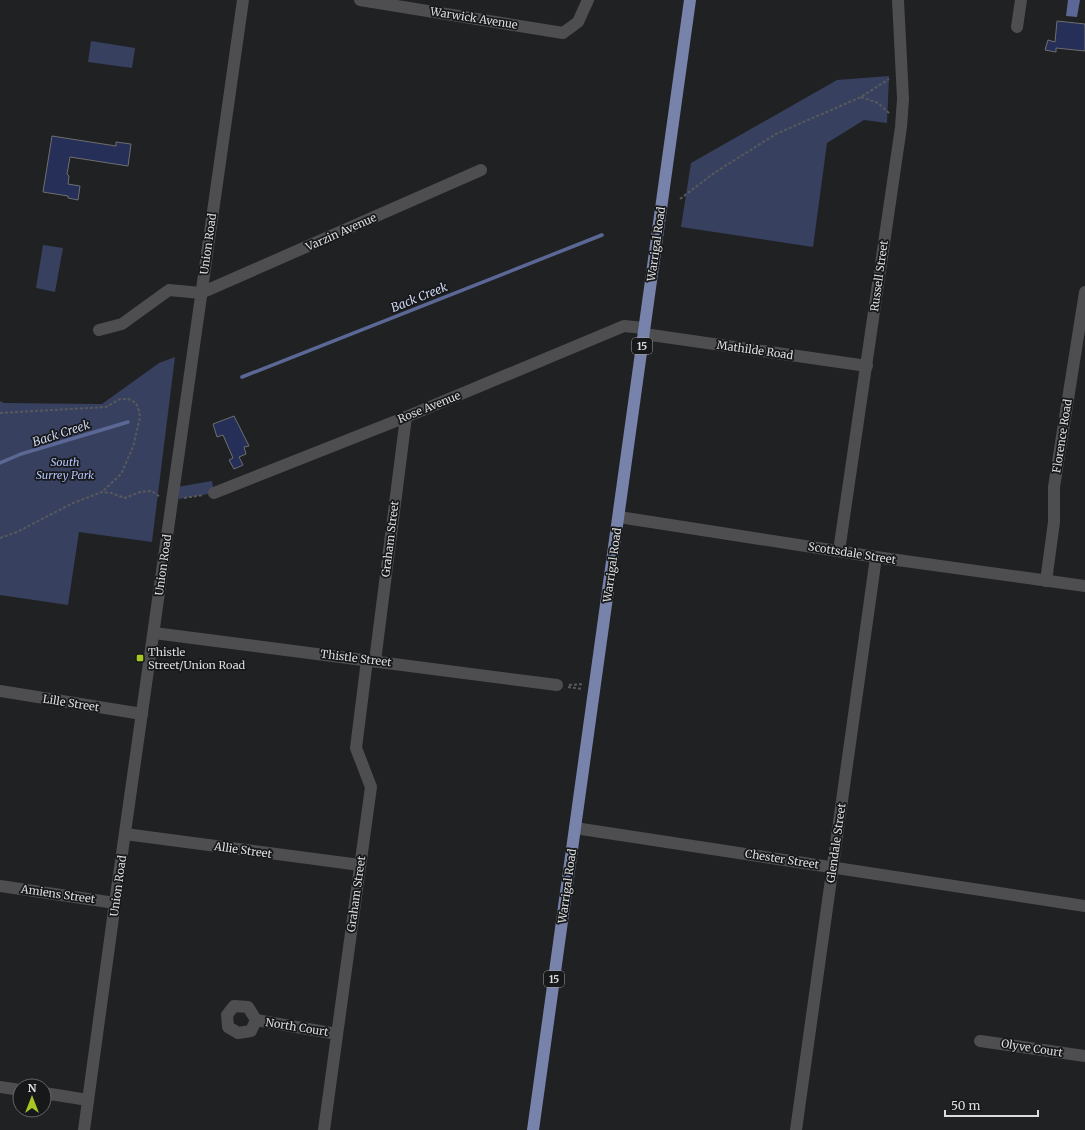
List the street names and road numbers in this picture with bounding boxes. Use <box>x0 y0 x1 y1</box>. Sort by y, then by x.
street label: Warwick Avenue <box>428 4 519 32</box>
street label: Warrigal Road <box>644 205 668 283</box>
street label: Varzin Avenue <box>303 210 379 254</box>
street label: Union Road <box>197 212 219 276</box>
street label: Russell Street <box>867 239 891 313</box>
road number: 15 <box>632 338 652 354</box>
street label: Mathilde Road <box>716 338 794 362</box>
street label: Rose Avenue <box>396 388 463 426</box>
street label: Florence Road <box>1049 398 1075 474</box>
street label: Graham Street <box>378 499 402 578</box>
street label: Warrigal Road <box>600 526 624 604</box>
street label: Union Road <box>152 533 174 597</box>
street label: Scottsdale Street <box>807 539 898 567</box>
street label: Thistle Street <box>320 647 393 669</box>
street label: Lille Street <box>42 692 101 714</box>
street label: Glendale Street <box>823 802 849 884</box>
street label: Allie Street <box>212 839 273 861</box>
street label: Chester Street <box>744 846 821 872</box>
street label: Warrigal Road <box>555 847 579 925</box>
street label: Union Road <box>107 854 129 918</box>
street label: Graham Street <box>344 854 368 933</box>
street label: Amiens Street <box>19 882 97 906</box>
road number: 15 <box>544 971 564 987</box>
street label: North Court <box>265 1015 330 1039</box>
street label: Olyve Court <box>1000 1036 1064 1060</box>

